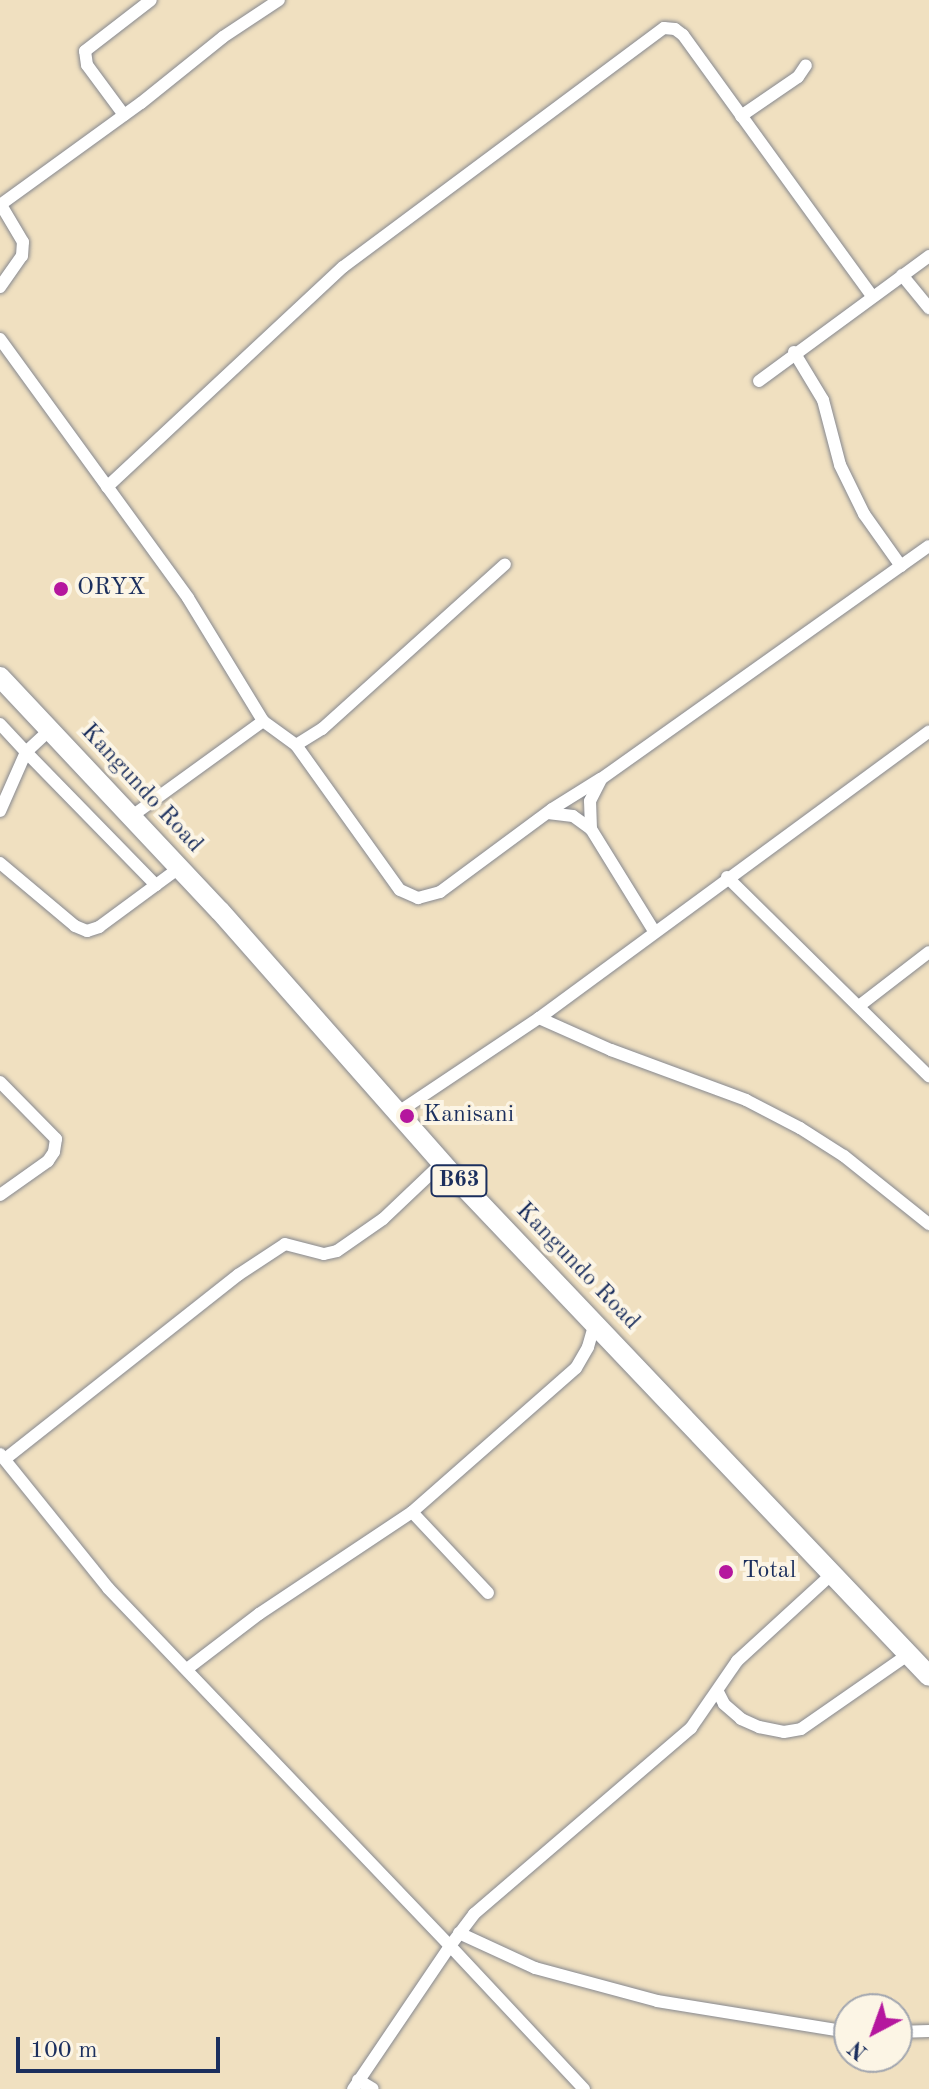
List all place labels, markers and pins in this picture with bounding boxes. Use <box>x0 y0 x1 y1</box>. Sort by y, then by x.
place label: ORYX <box>77 575 145 603</box>
marker: ORYX <box>52 580 70 598</box>
place label: Kanisani <box>423 1102 514 1130</box>
marker: Kanisani <box>398 1107 416 1125</box>
place label: Total <box>742 1558 796 1586</box>
marker: Total <box>717 1563 735 1581</box>

